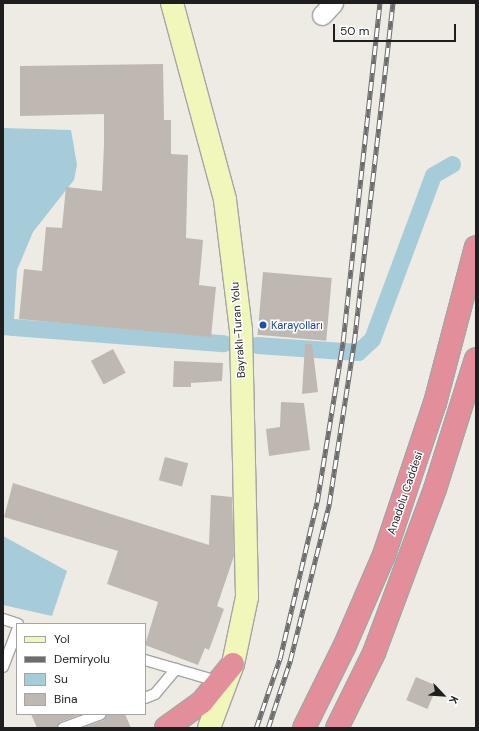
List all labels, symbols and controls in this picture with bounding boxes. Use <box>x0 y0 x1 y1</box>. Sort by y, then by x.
scale bar <box>335 16 458 42</box>
text: 50 m <box>340 23 369 39</box>
street label: Bayraklı-Turan Yolu <box>228 281 248 379</box>
place label: Karayolları <box>271 318 323 332</box>
marker: Karayolları <box>258 320 268 330</box>
street label: Anadolu Caddesi <box>385 450 425 536</box>
legend <box>16 623 146 715</box>
text: Yol <box>54 631 70 647</box>
text: Demiryolu <box>54 651 110 667</box>
text: Su <box>54 671 68 687</box>
north arrow <box>423 675 463 715</box>
text: Bina <box>54 691 78 707</box>
text: K <box>446 694 462 706</box>

